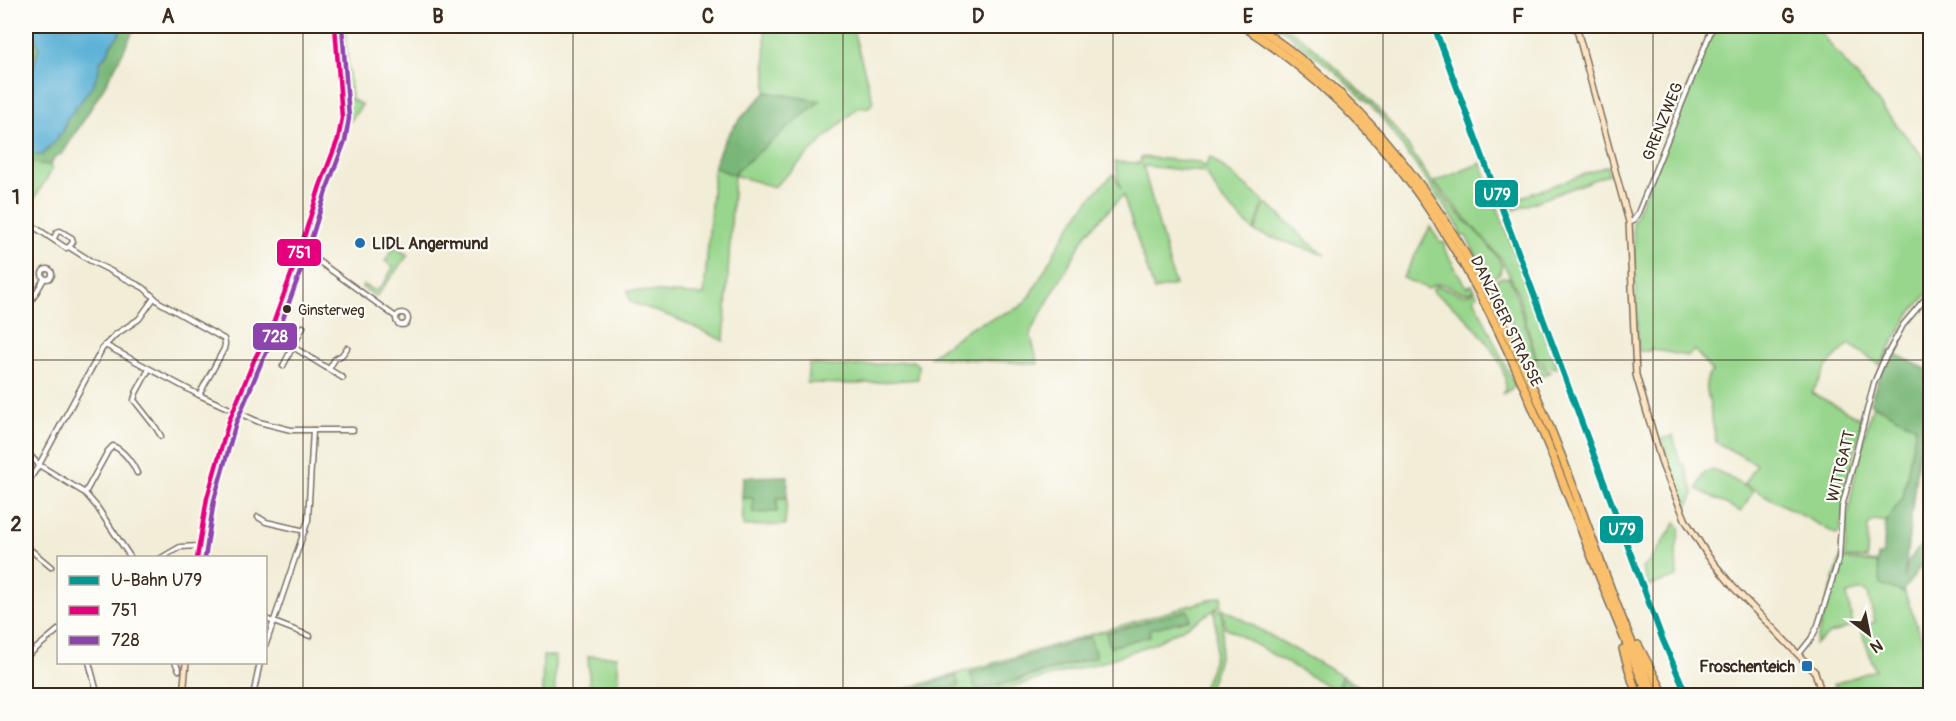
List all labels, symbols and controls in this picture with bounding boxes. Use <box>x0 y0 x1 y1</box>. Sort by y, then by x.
text: A <box>162 4 175 29</box>
text: B <box>432 4 444 29</box>
text: C <box>702 4 714 29</box>
text: D <box>972 4 985 29</box>
text: E <box>1243 4 1254 29</box>
text: F <box>1512 4 1524 29</box>
text: G <box>1781 4 1795 29</box>
street label: GRENZWEG <box>1638 79 1688 164</box>
line badge: U79 <box>1474 179 1519 208</box>
text: 1 <box>12 185 20 210</box>
text: U79 <box>1483 185 1511 205</box>
place label: LIDL Angermund <box>372 234 488 254</box>
marker: LIDL Angermund <box>353 236 367 250</box>
line badge: 751 <box>276 238 322 267</box>
text: 751 <box>287 243 311 263</box>
street label: DANZIGER STRASSE <box>1466 253 1546 390</box>
place label: Ginsterweg <box>298 302 364 319</box>
marker: Ginsterweg <box>281 303 293 315</box>
line badge: 728 <box>252 322 298 351</box>
text: 728 <box>262 327 288 347</box>
street label: WITTGATT <box>1822 428 1860 504</box>
text: 2 <box>10 512 22 537</box>
line badge: U79 <box>1599 515 1644 544</box>
text: U79 <box>1608 520 1636 540</box>
legend <box>57 556 267 664</box>
text: U-Bahn U79 <box>111 569 202 592</box>
text: 751 <box>111 599 137 622</box>
north arrow <box>1839 604 1899 664</box>
text: 728 <box>111 629 140 652</box>
text: N <box>1866 635 1886 657</box>
place label: Froschenteich <box>1699 657 1795 677</box>
marker: Froschenteich <box>1800 659 1814 673</box>

